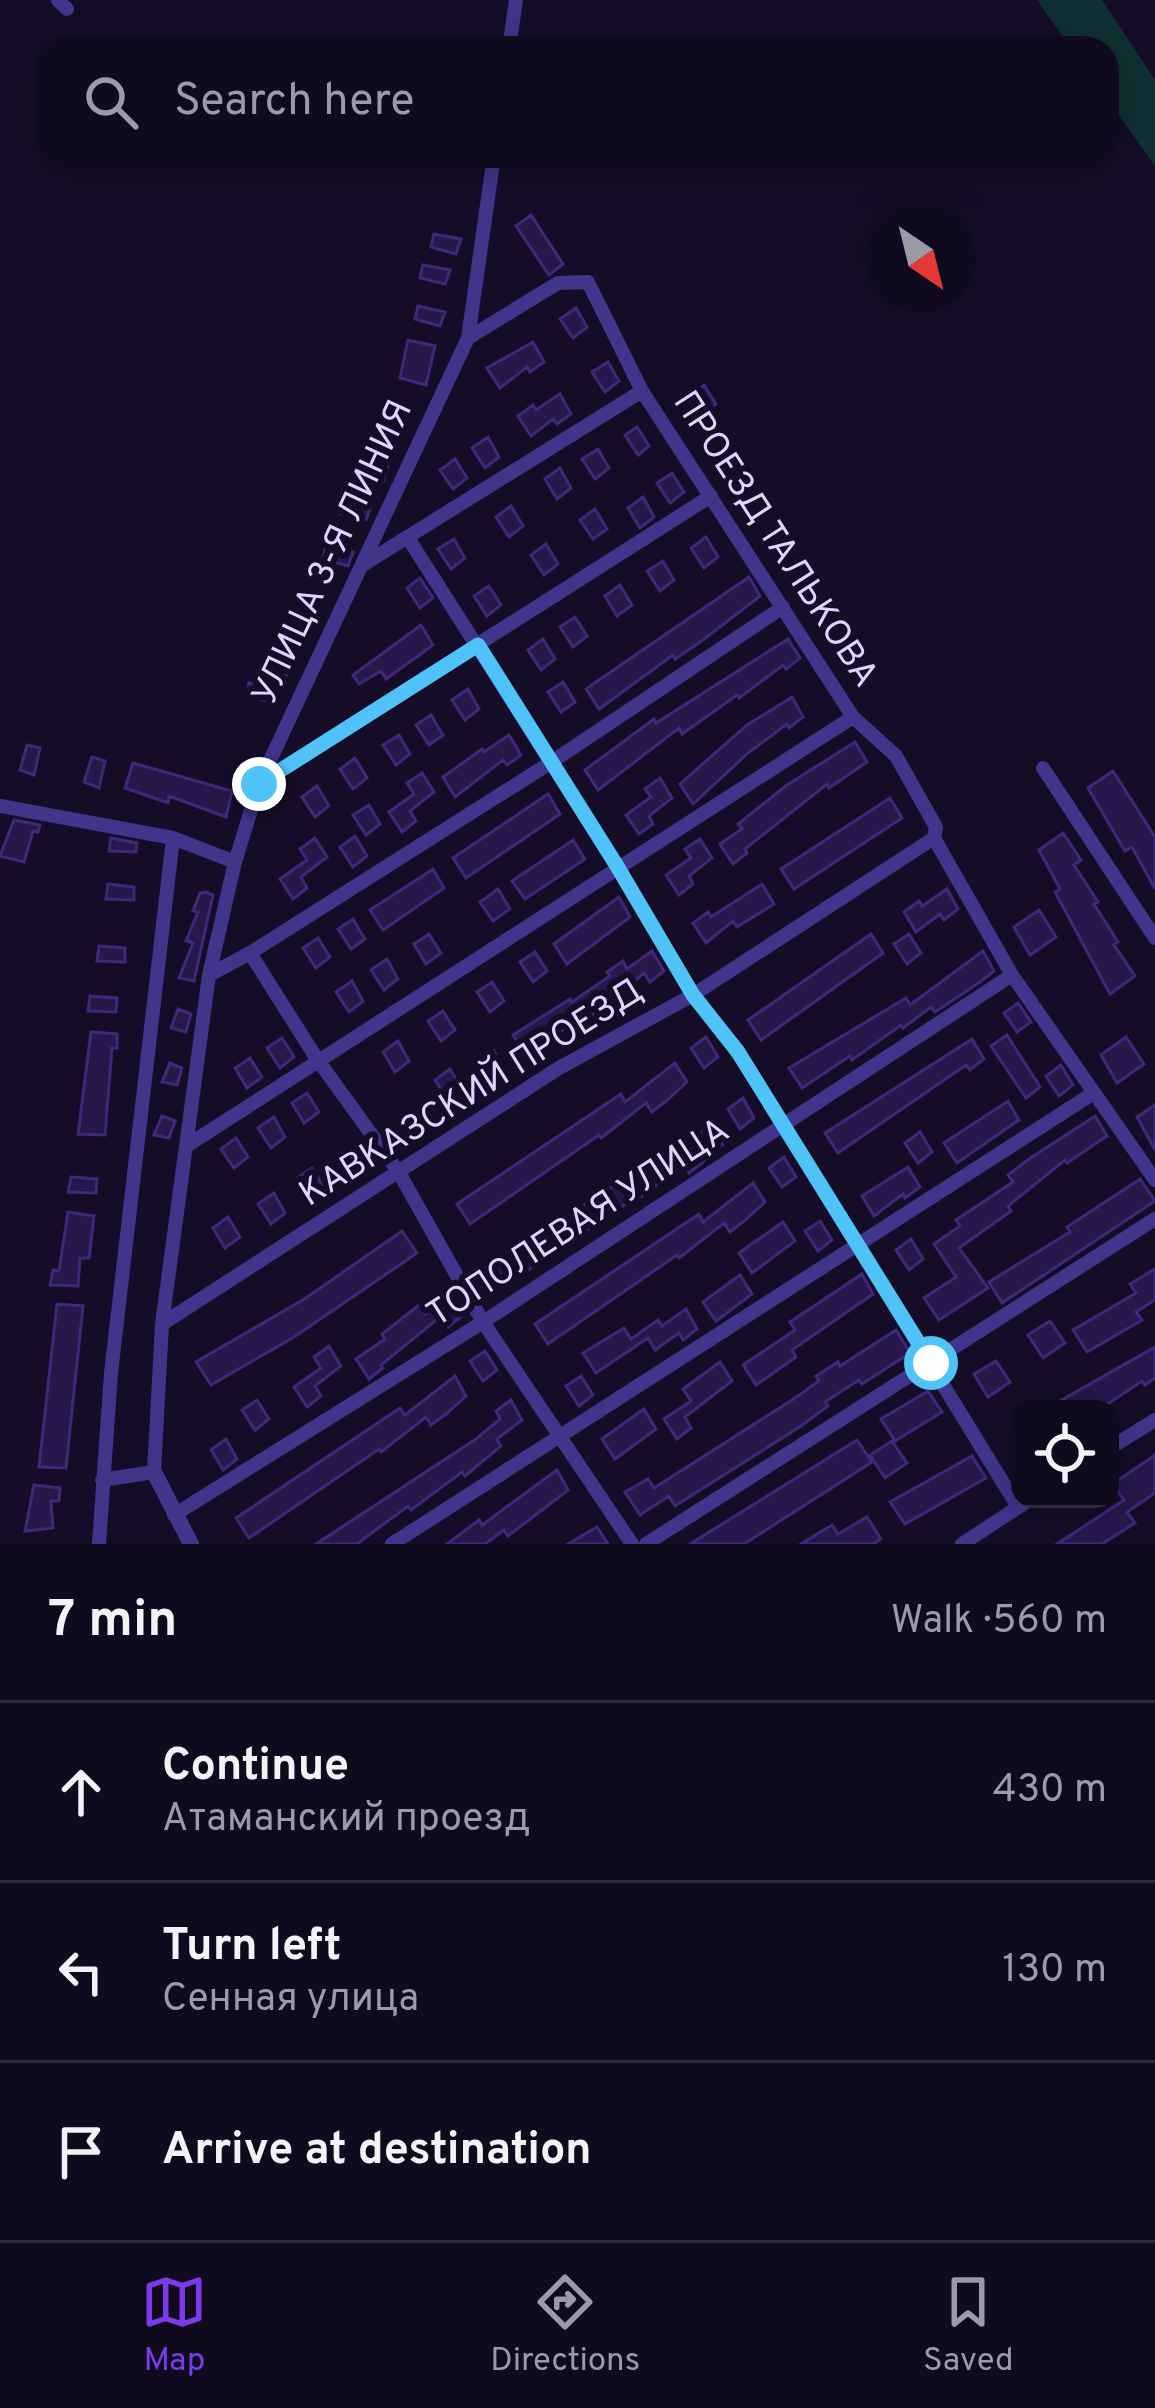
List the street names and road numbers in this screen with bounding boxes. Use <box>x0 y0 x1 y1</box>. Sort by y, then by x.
street label: ПРОЕЗД ТАЛЬКОВА <box>661 383 887 697</box>
street label: УЛИЦА 3-Я ЛИНИЯ <box>243 393 425 713</box>
street label: КАВКАЗСКИЙ ПРОЕЗД <box>291 968 652 1219</box>
street label: ТОПОЛЕВАЯ УЛИЦА <box>419 1109 739 1339</box>

